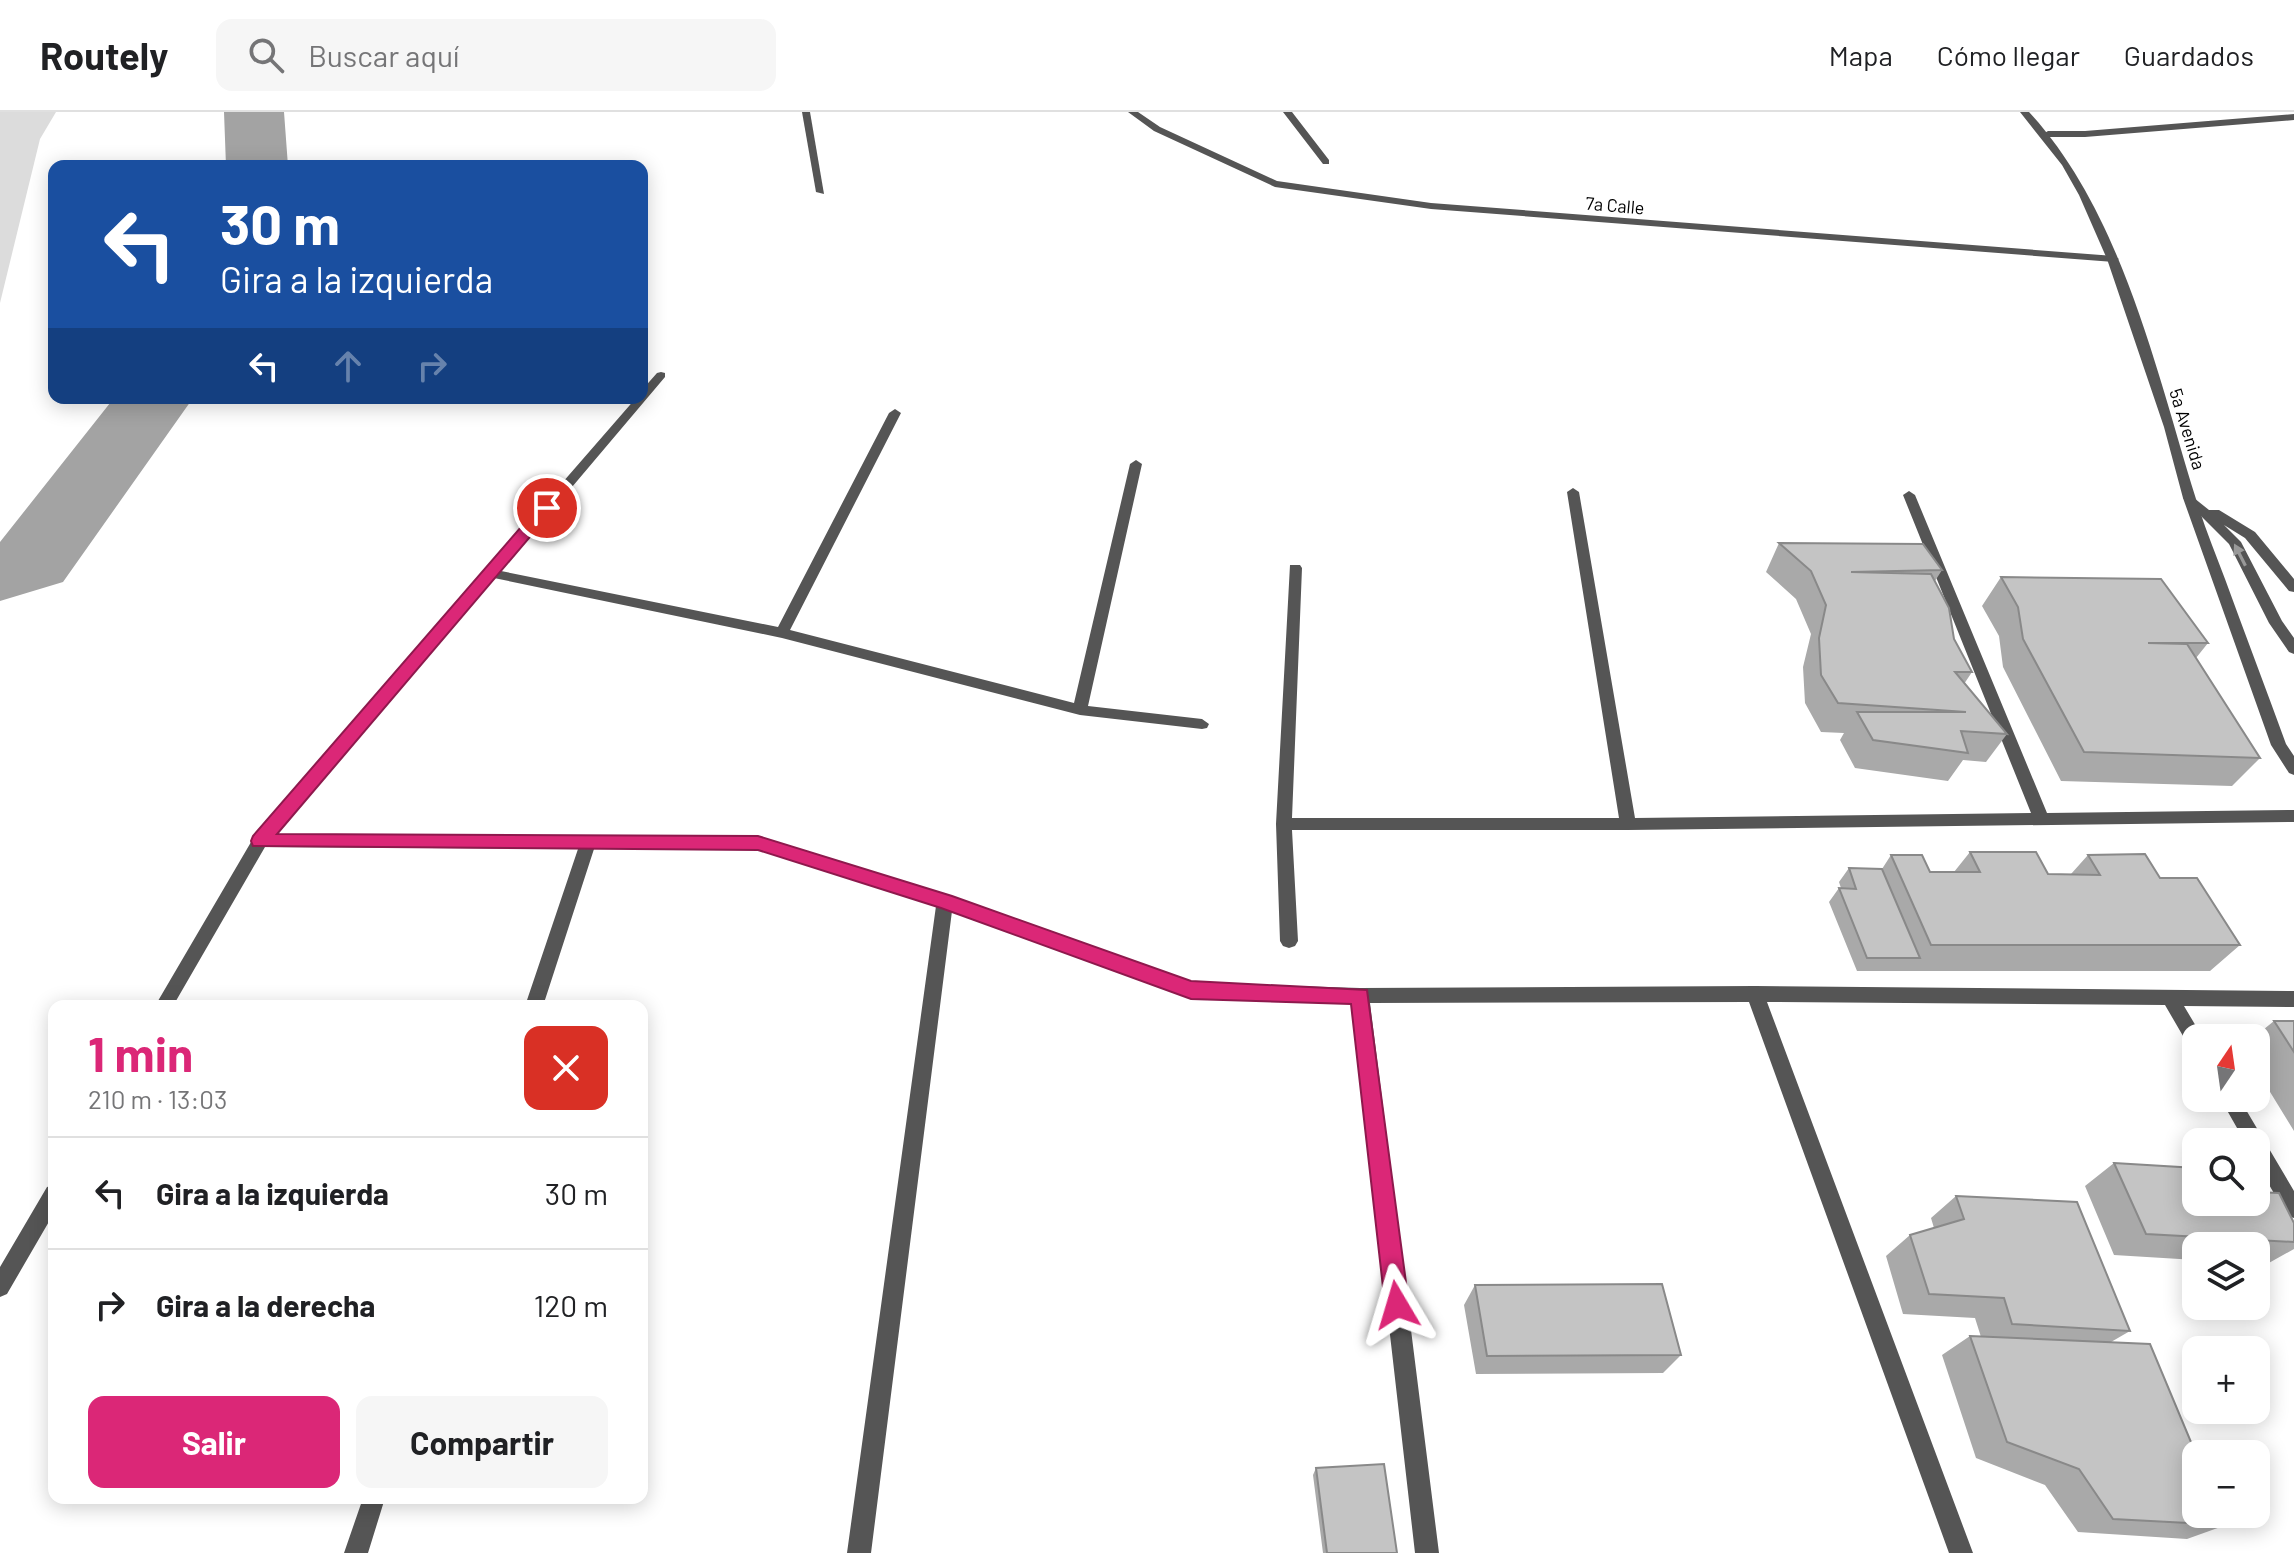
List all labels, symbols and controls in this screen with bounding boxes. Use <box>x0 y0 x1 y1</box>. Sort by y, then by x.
search box <box>216 19 776 91</box>
text: Routely <box>40 32 168 78</box>
icon: search <box>244 33 288 77</box>
text: Buscar aquí <box>308 37 459 73</box>
text: Mapa <box>1829 38 1893 72</box>
text: Cómo llegar <box>1937 38 2080 72</box>
text: Guardados <box>2124 38 2254 72</box>
text: 30 m <box>220 189 340 256</box>
street label: 7a Calle <box>1585 191 1645 219</box>
icon: left <box>88 192 192 296</box>
text: Gira a la izquierda <box>220 257 493 300</box>
icon: left <box>242 344 286 388</box>
icon: ahead <box>326 344 370 388</box>
icon: right <box>410 344 454 388</box>
street label: 5a Avenida <box>2165 386 2211 472</box>
pin <box>513 474 581 542</box>
icon: arrive <box>525 486 569 530</box>
one-way arrow <box>2234 543 2247 566</box>
text: 1 min <box>88 1024 193 1082</box>
north arrow <box>2182 1024 2270 1112</box>
map controls <box>2182 1024 2270 1528</box>
button: close <box>524 1026 608 1110</box>
text: 210 m · 13:03 <box>88 1083 227 1114</box>
button: search <box>2182 1128 2270 1216</box>
icon: left <box>88 1171 132 1215</box>
text: Gira a la izquierda <box>156 1175 389 1211</box>
text: 30 m <box>545 1175 608 1211</box>
button: layers <box>2182 1232 2270 1320</box>
position arrow <box>1355 1263 1439 1347</box>
icon: right <box>88 1283 132 1327</box>
text: Gira a la derecha <box>156 1287 375 1323</box>
text: 120 m <box>534 1287 608 1323</box>
button: + <box>2182 1336 2270 1424</box>
button: Salir <box>88 1396 340 1488</box>
button: Compartir <box>356 1396 608 1488</box>
button: − <box>2182 1440 2270 1528</box>

